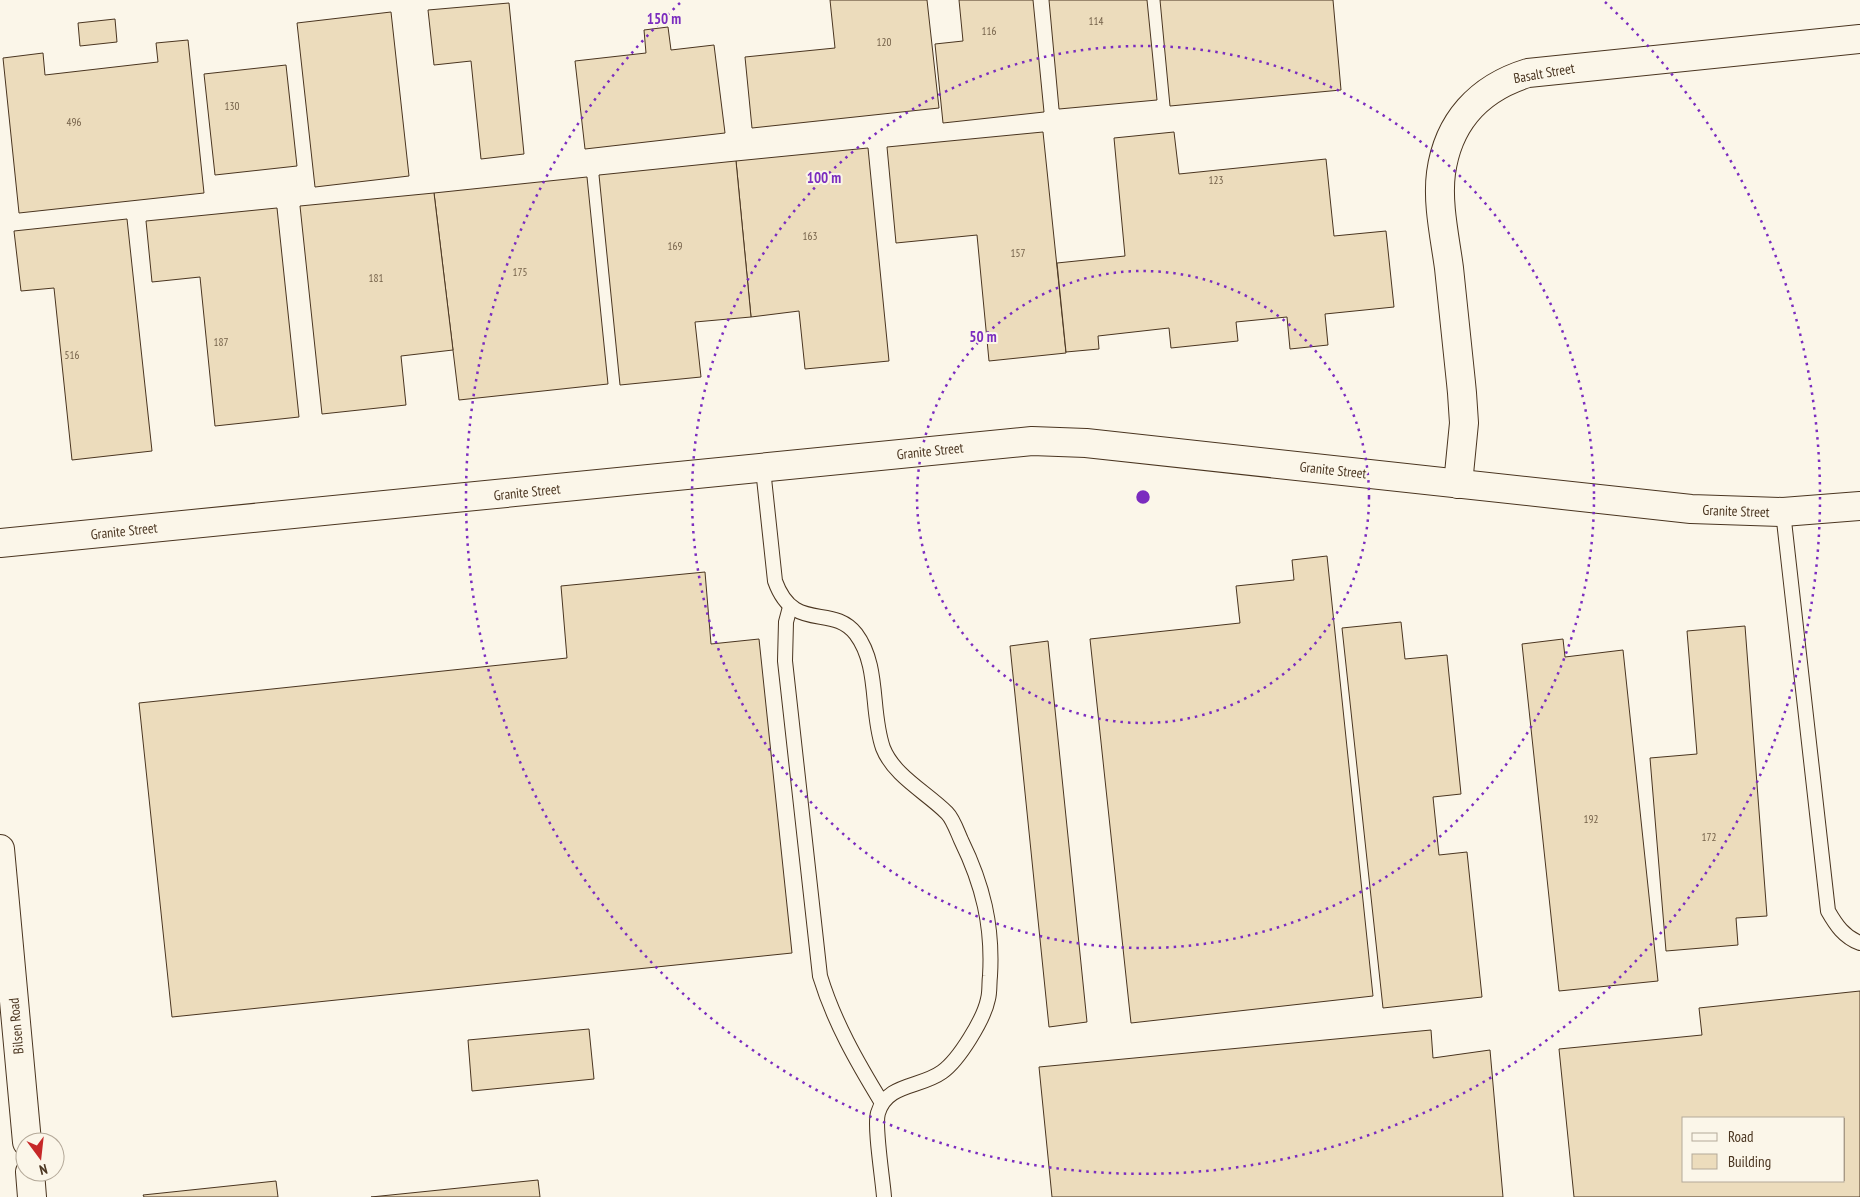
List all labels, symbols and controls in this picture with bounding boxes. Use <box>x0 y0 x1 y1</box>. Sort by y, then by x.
text: 150 m <box>647 9 681 28</box>
house number: 114 <box>1089 14 1103 28</box>
house number: 116 <box>982 24 996 38</box>
house number: 120 <box>877 35 891 49</box>
street label: Basalt Street <box>1512 59 1576 87</box>
house number: 130 <box>225 99 239 113</box>
house number: 496 <box>67 115 81 129</box>
text: 100 m <box>807 168 841 187</box>
house number: 123 <box>1209 173 1223 187</box>
house number: 163 <box>803 229 817 243</box>
house number: 169 <box>668 239 682 253</box>
house number: 157 <box>1011 246 1025 260</box>
house number: 175 <box>513 265 527 279</box>
house number: 181 <box>369 271 383 285</box>
text: 50 m <box>969 327 997 346</box>
house number: 187 <box>214 335 228 349</box>
house number: 516 <box>65 348 79 362</box>
street label: Granite Street <box>896 439 964 463</box>
street label: Granite Street <box>1299 458 1367 482</box>
street label: Granite Street <box>493 480 561 504</box>
centre of rings <box>1134 488 1152 506</box>
street label: Granite Street <box>1702 501 1770 521</box>
street label: Granite Street <box>90 519 158 543</box>
house number: 192 <box>1584 812 1598 826</box>
house number: 172 <box>1702 830 1716 844</box>
street label: Bilsen Road <box>5 997 27 1055</box>
legend <box>1682 1117 1845 1182</box>
text: Road <box>1728 1127 1754 1146</box>
north arrow <box>15 1132 65 1182</box>
text: Building <box>1728 1152 1771 1171</box>
text: N <box>37 1160 49 1179</box>

